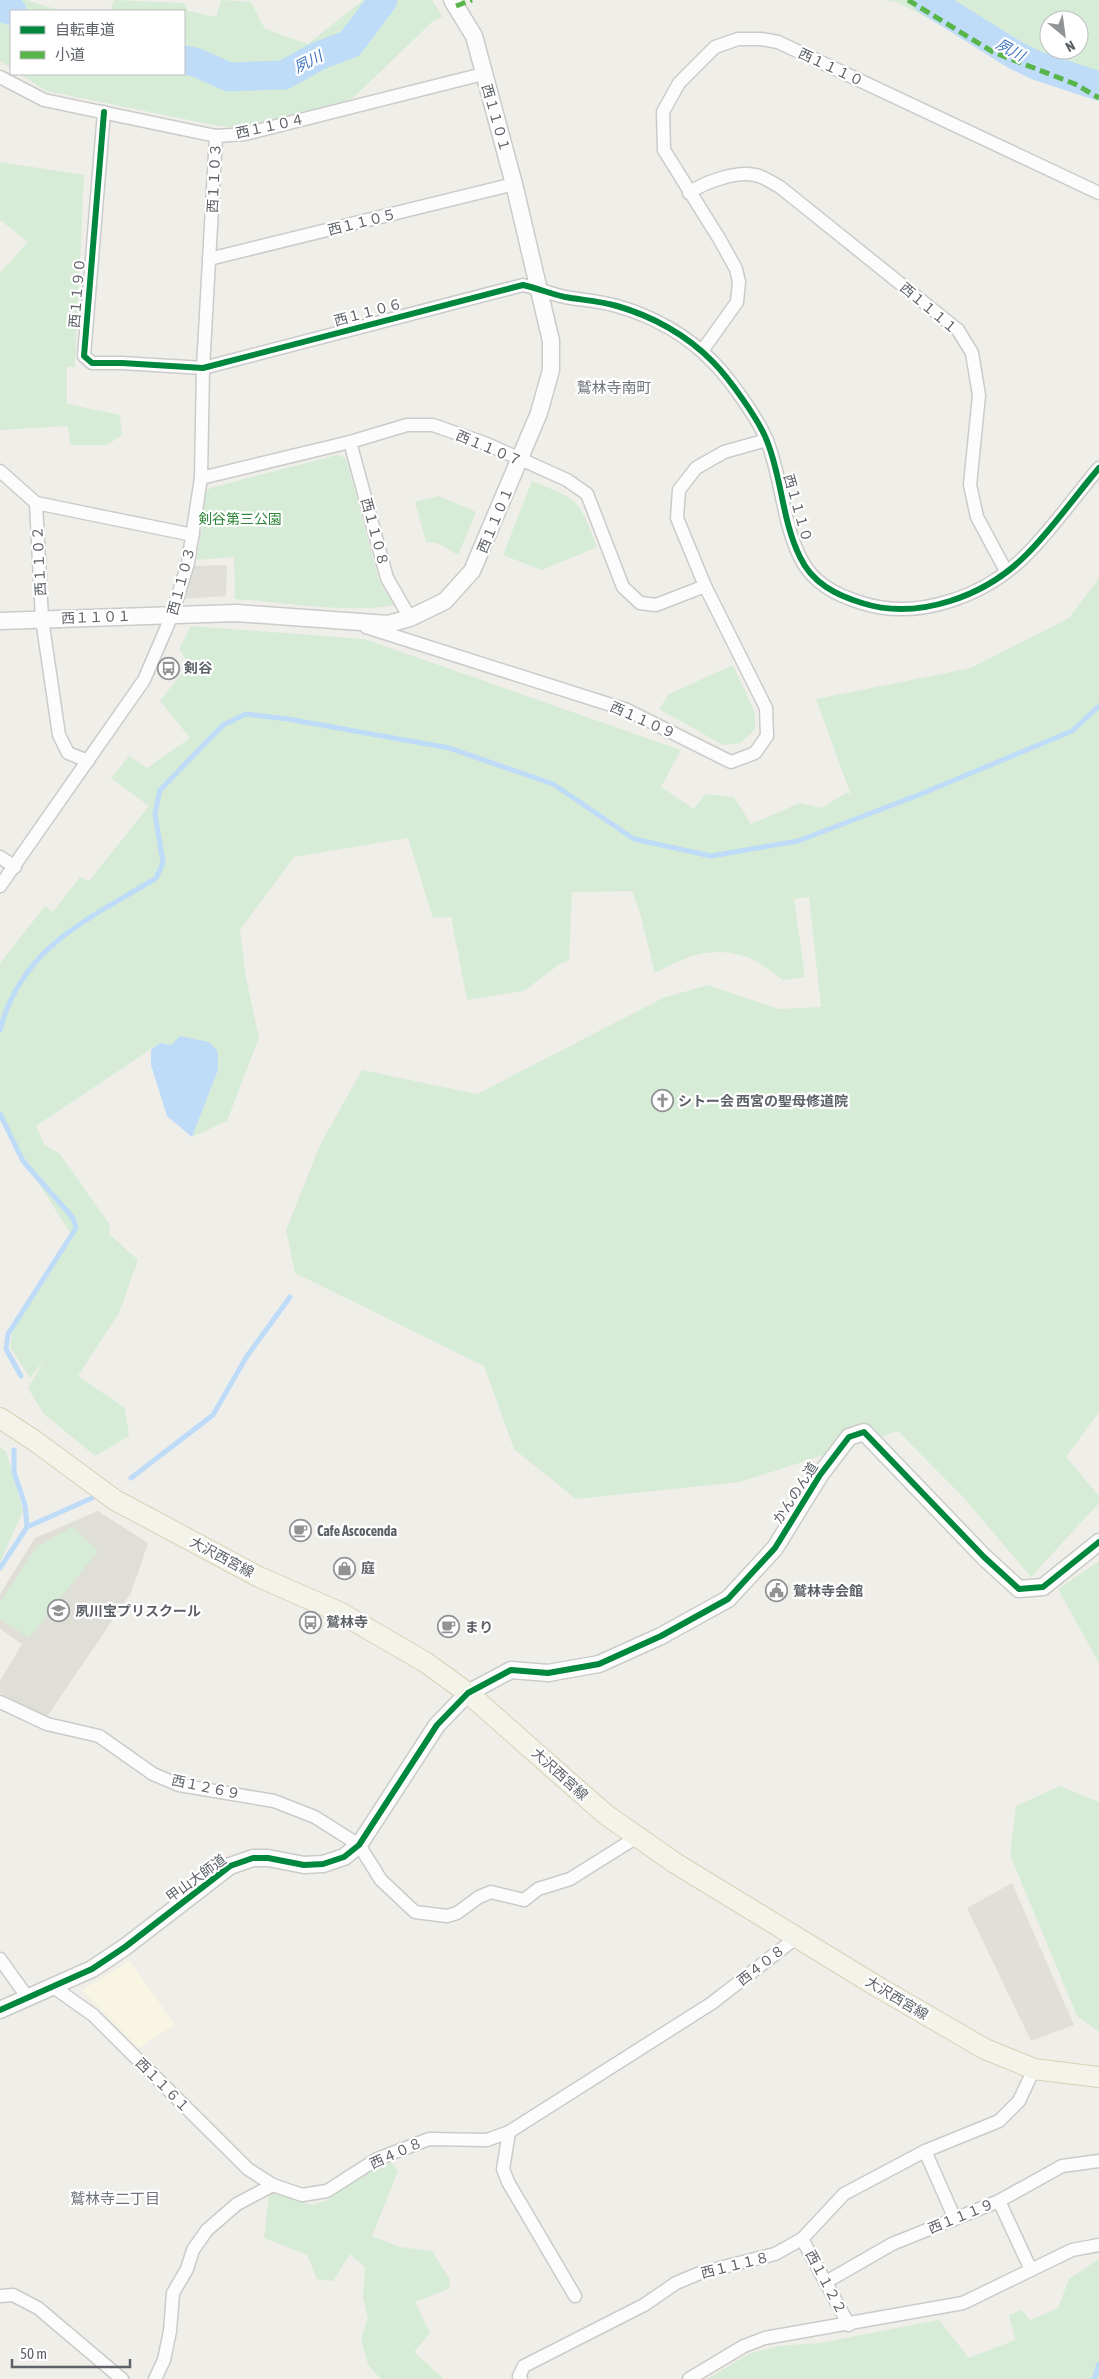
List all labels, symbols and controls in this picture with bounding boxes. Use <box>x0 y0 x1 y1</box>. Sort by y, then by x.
legend <box>10 10 185 75</box>
north arrow <box>1039 10 1089 60</box>
text: 自転車道 <box>55 21 115 38</box>
water label: 夙川 <box>993 35 1029 65</box>
text: N <box>1063 37 1078 55</box>
street label: 西１１１０ <box>796 45 866 89</box>
text: 小道 <box>55 46 85 63</box>
water label: 夙川 <box>291 46 327 76</box>
street label: 西１１０１ <box>479 82 513 154</box>
street label: 西１１０４ <box>234 111 306 141</box>
street label: 西１１０３ <box>204 143 224 213</box>
street label: 西１１０５ <box>326 206 398 238</box>
street label: 西１１９０ <box>66 257 88 329</box>
street label: 西１１１１ <box>897 279 961 337</box>
street label: 西１１０６ <box>332 295 404 329</box>
district label: 鷲林寺南町 <box>576 379 652 396</box>
street label: 西１１０７ <box>454 427 524 469</box>
street label: 西１１１０ <box>781 472 815 544</box>
street label: 西１１０１ <box>474 485 516 555</box>
street label: 西１１０８ <box>358 496 392 568</box>
park label: 剣谷第三公園 <box>198 511 282 527</box>
street label: 西１１０２ <box>29 526 49 596</box>
street label: 西１１０３ <box>164 545 198 617</box>
street label: 西１１０１ <box>61 608 131 626</box>
bus stop icon: 剣谷 <box>156 656 180 680</box>
place label: 剣谷 <box>184 660 213 676</box>
street label: 西１１０９ <box>608 698 678 742</box>
church icon: シトー会 西宮の聖母修道院 <box>650 1089 674 1113</box>
place label: シトー会 西宮の聖母修道院 <box>678 1093 848 1109</box>
street label: かんのん道 <box>769 1459 821 1527</box>
cafe icon: Cafe Ascocenda <box>289 1519 313 1543</box>
place label: Cafe Ascocenda <box>317 1523 397 1539</box>
street label: 大沢西宮線 <box>187 1534 257 1580</box>
shop icon: 庭 <box>333 1556 357 1580</box>
place label: 庭 <box>361 1560 375 1576</box>
public building icon: 鷲林寺会館 <box>765 1579 789 1603</box>
place label: 鷲林寺会館 <box>793 1583 863 1599</box>
school or university icon: 夙川宝プリスクール <box>47 1599 71 1623</box>
place label: 夙川宝プリスクール <box>75 1603 201 1619</box>
bus stop icon: 鷲林寺 <box>298 1610 322 1634</box>
place label: 鷲林寺 <box>326 1614 368 1630</box>
cafe icon: まり <box>437 1615 461 1639</box>
place label: まり <box>465 1619 493 1635</box>
street label: 大沢西宮線 <box>529 1745 591 1803</box>
street label: 西１２６９ <box>170 1772 242 1802</box>
street label: 甲山大師道 <box>163 1851 229 1905</box>
street label: 西４０８ <box>734 1941 788 1989</box>
street label: 大沢西宮線 <box>863 1973 931 2023</box>
street label: 西１１６１ <box>133 2055 193 2115</box>
street label: 西４０８ <box>367 2134 425 2172</box>
district label: 鷲林寺二丁目 <box>70 2190 160 2207</box>
street label: 西１１１９ <box>926 2195 996 2237</box>
street label: 西１１２２ <box>803 2247 849 2317</box>
street label: 西１１１８ <box>699 2249 771 2281</box>
scale bar <box>12 2336 130 2368</box>
text: 50 m <box>20 2345 47 2362</box>

